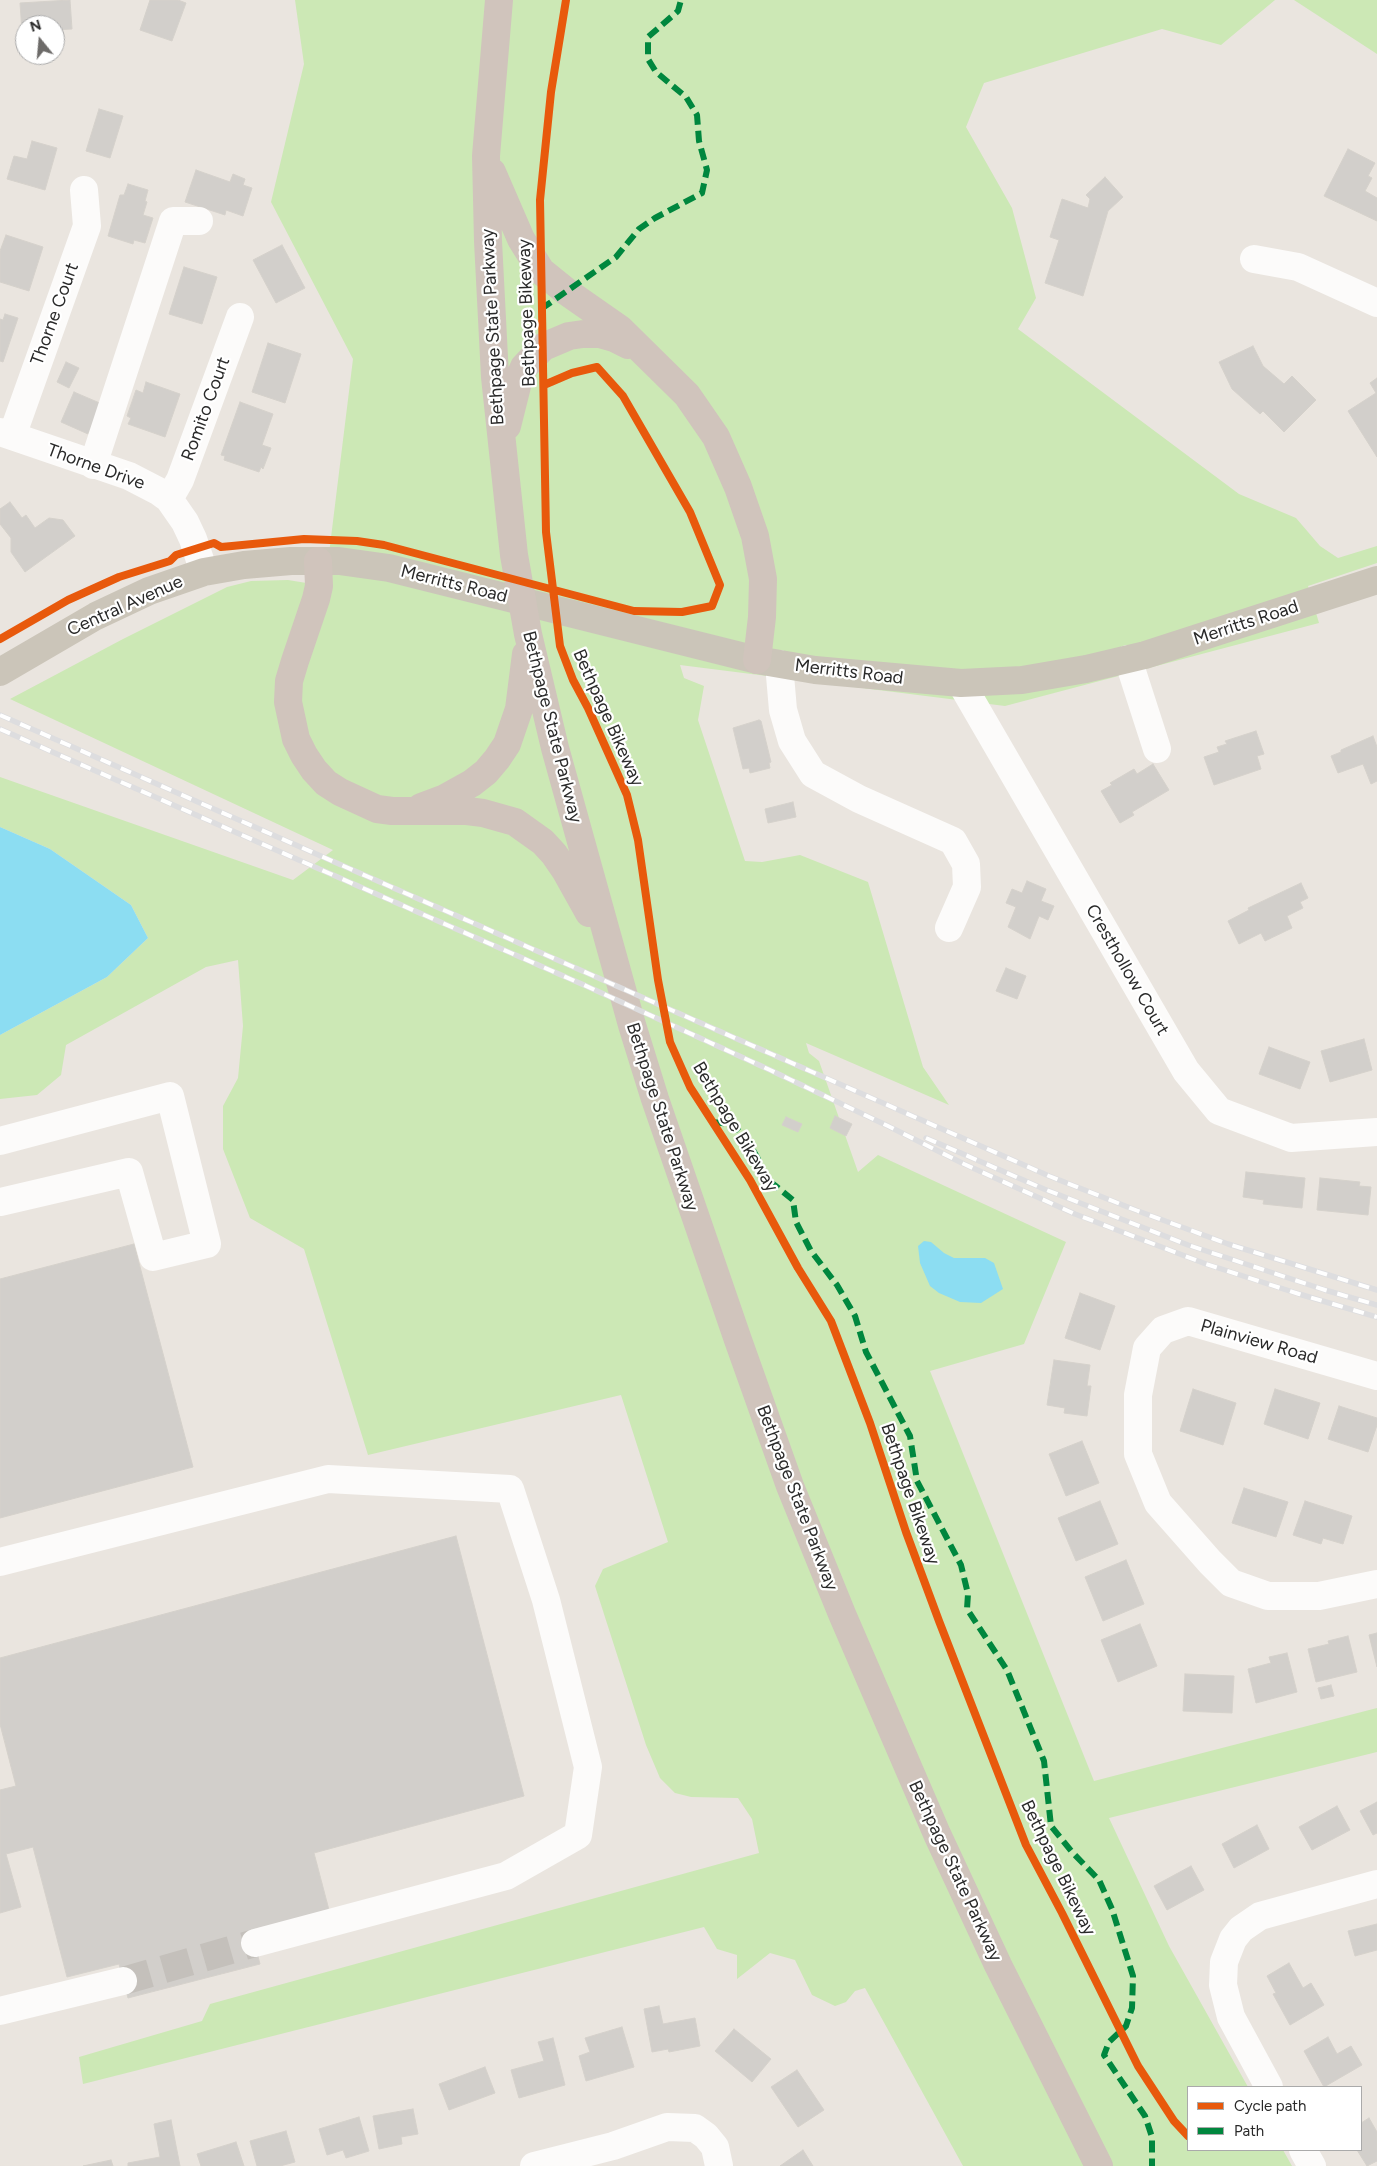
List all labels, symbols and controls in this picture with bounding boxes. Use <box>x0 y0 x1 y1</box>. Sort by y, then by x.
north arrow <box>15 15 65 65</box>
text: N <box>28 16 43 36</box>
street label: Bethpage State Parkway <box>477 228 509 426</box>
street label: Bethpage Bikeway <box>514 239 540 387</box>
street label: Thorne Court <box>27 260 83 368</box>
street label: Romito Court <box>177 354 235 464</box>
street label: Thorne Drive <box>44 439 148 495</box>
street label: Merritts Road <box>398 560 510 608</box>
street label: Central Avenue <box>64 571 186 641</box>
street label: Merritts Road <box>1191 596 1301 650</box>
street label: Bethpage State Parkway <box>518 629 586 825</box>
street label: Bethpage Bikeway <box>568 646 648 790</box>
street label: Merritts Road <box>793 655 905 689</box>
street label: Cresthollow Court <box>1081 901 1173 1039</box>
street label: Bethpage State Parkway <box>621 1020 703 1214</box>
street label: Bethpage Bikeway <box>688 1058 782 1196</box>
street label: Plainview Road <box>1198 1315 1320 1369</box>
street label: Bethpage State Parkway <box>752 1402 842 1594</box>
street label: Bethpage Bikeway <box>876 1420 944 1568</box>
street label: Bethpage State Parkway <box>904 1777 1006 1965</box>
street label: Bethpage Bikeway <box>1016 1797 1100 1939</box>
legend <box>1187 2086 1362 2151</box>
text: Cycle path <box>1234 2097 1306 2115</box>
text: Path <box>1234 2122 1264 2140</box>

